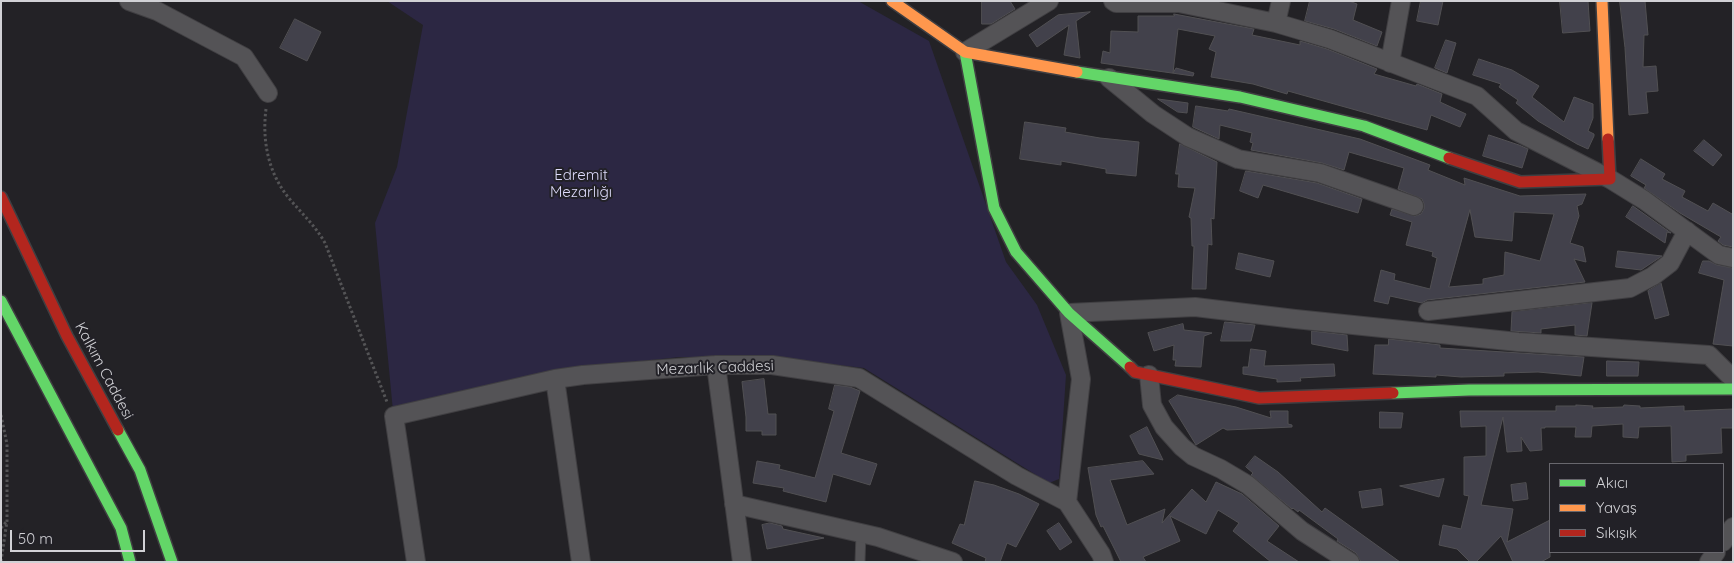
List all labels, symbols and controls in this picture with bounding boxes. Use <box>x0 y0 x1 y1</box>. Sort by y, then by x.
park label: Edremit Mezarlığı <box>550 166 612 201</box>
street label: Kalkım Caddesi <box>71 319 137 423</box>
street label: Mezarlık Caddesi <box>656 357 774 379</box>
legend <box>1549 463 1724 553</box>
text: Akıcı <box>1596 473 1628 492</box>
text: Yavaş <box>1596 498 1637 517</box>
scale bar <box>12 520 148 552</box>
text: Sıkışık <box>1596 523 1637 542</box>
text: 50 m <box>18 529 53 548</box>

